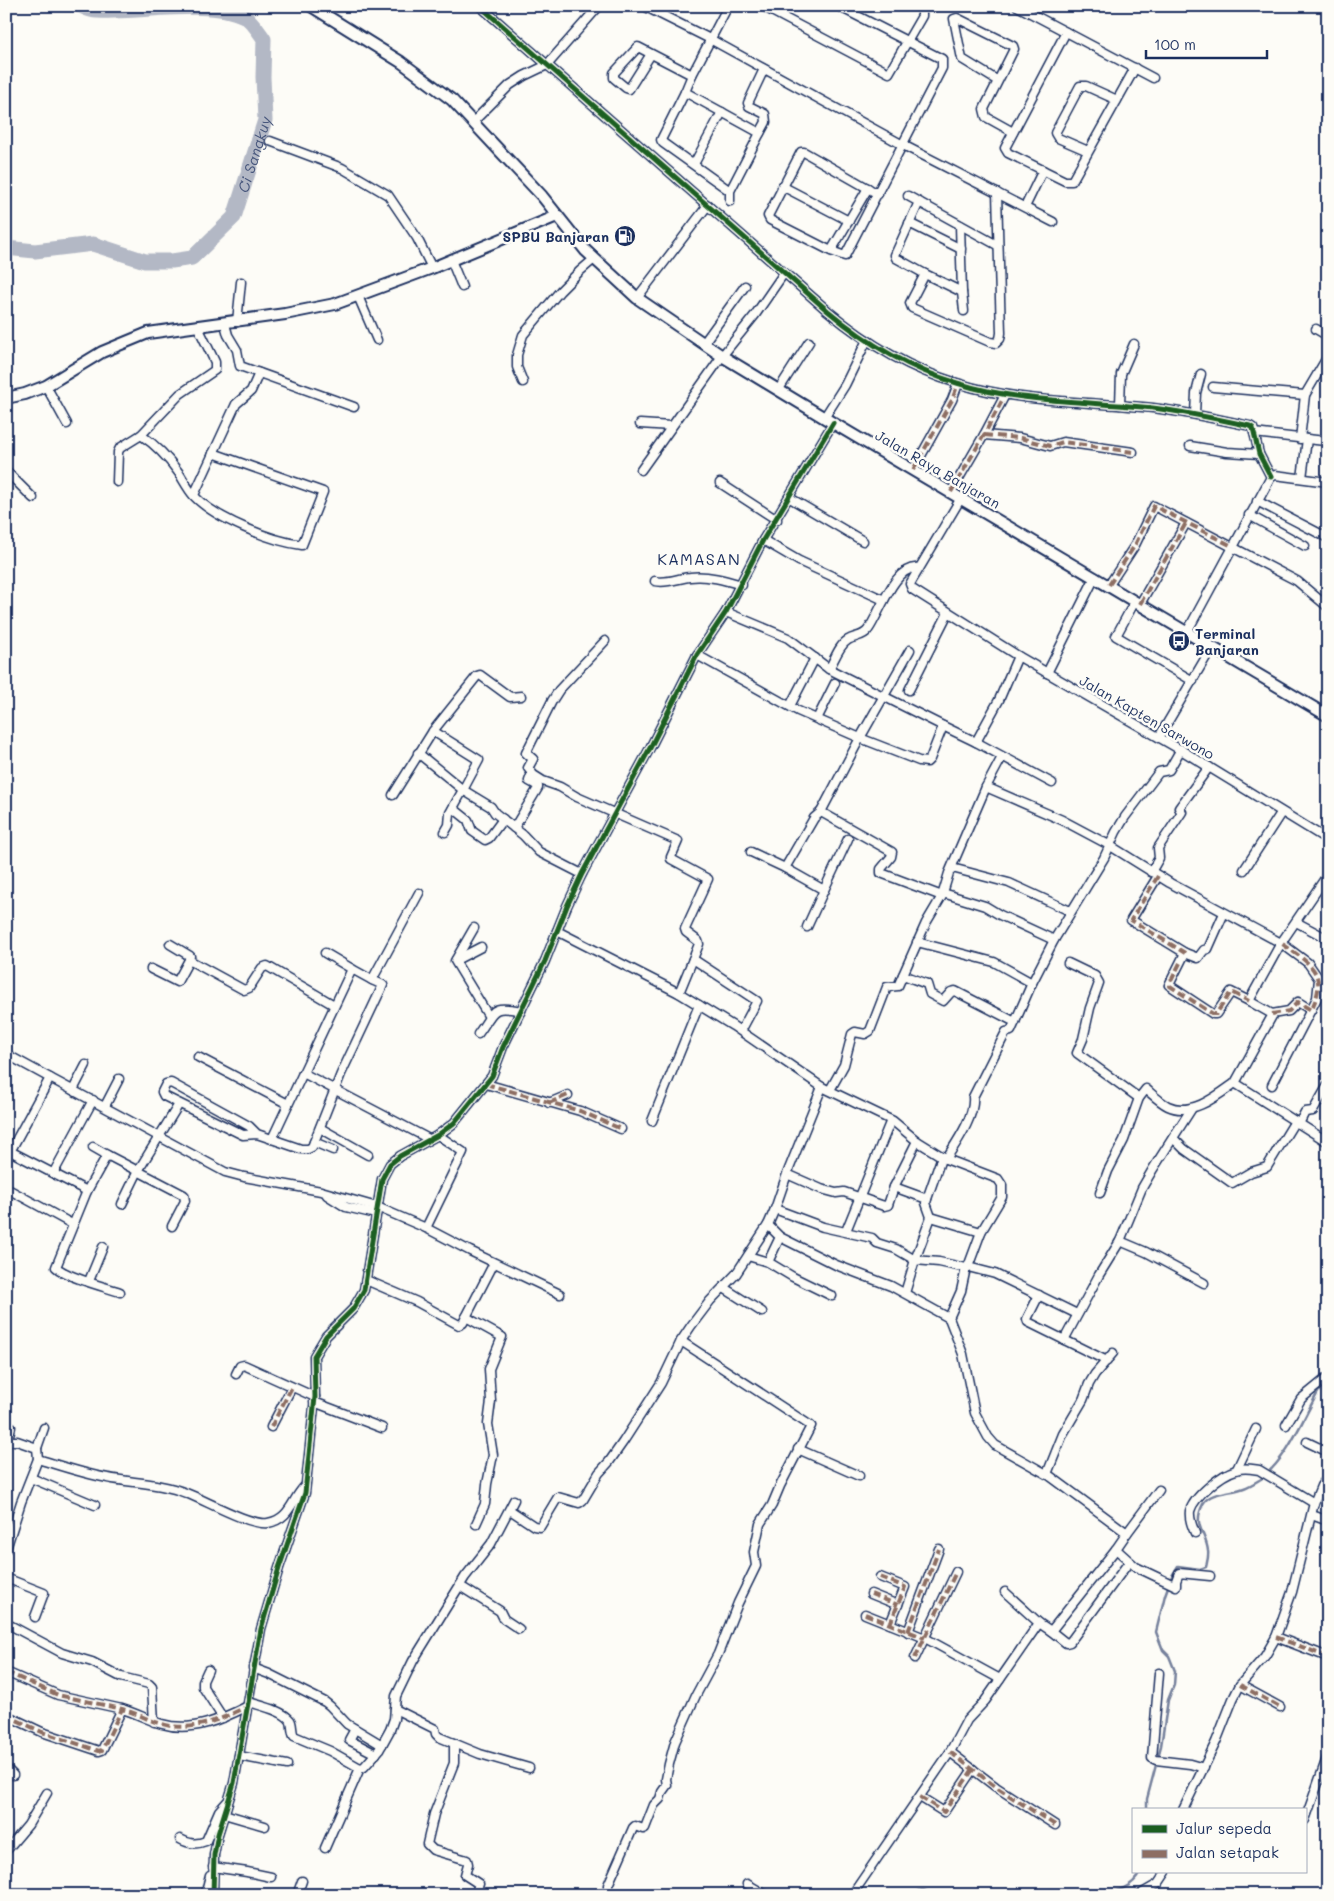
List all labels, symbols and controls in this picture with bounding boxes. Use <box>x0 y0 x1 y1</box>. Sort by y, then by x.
scale bar <box>1146 28 1268 60</box>
text: 100 m <box>1154 34 1196 54</box>
water label: Ci Sangkuy <box>232 114 276 195</box>
fuel station icon: SPBU Banjaran <box>613 224 637 248</box>
place label: SPBU Banjaran <box>503 227 609 246</box>
street label: Jalan Raya Banjaran <box>872 425 1004 513</box>
district label: KAMASAN <box>657 548 741 569</box>
place label: Terminal Banjaran <box>1195 624 1259 659</box>
bus stop icon: Terminal Banjaran <box>1167 629 1191 653</box>
street label: Jalan Kapten Sarwono <box>1076 671 1218 763</box>
legend <box>1132 1808 1306 1874</box>
text: Jalur sepeda <box>1176 1818 1272 1838</box>
text: Jalan setapak <box>1176 1842 1279 1862</box>

